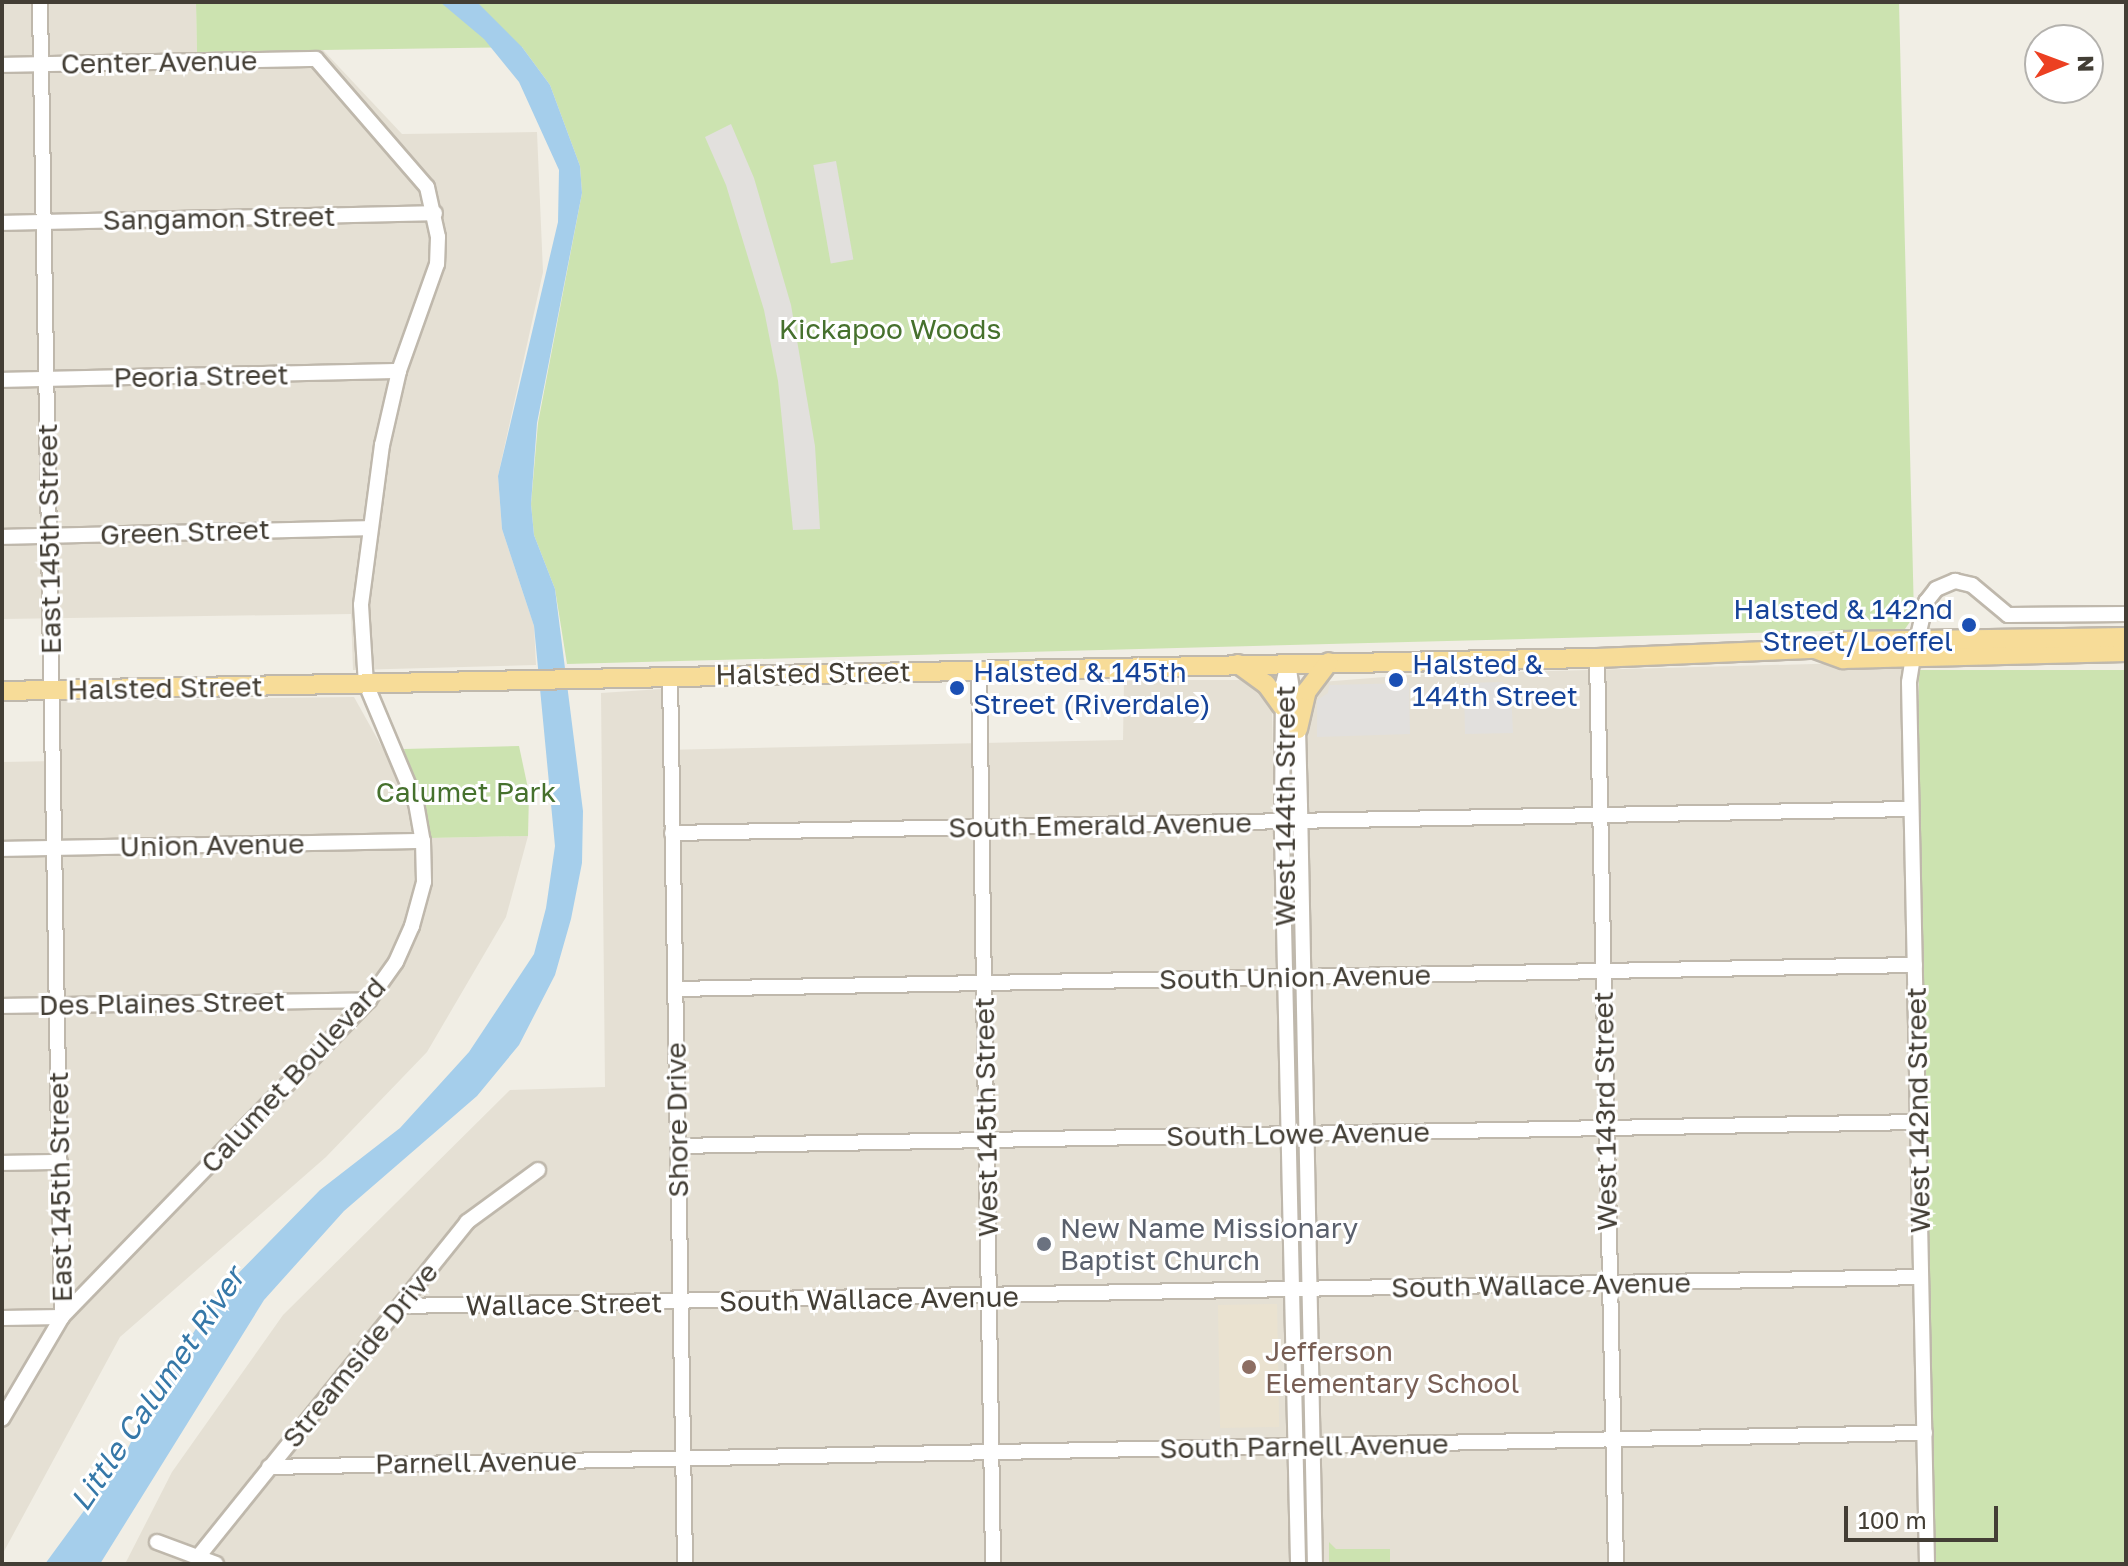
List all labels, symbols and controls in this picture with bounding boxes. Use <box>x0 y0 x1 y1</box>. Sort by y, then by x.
north arrow <box>2024 24 2104 104</box>
street label: Center Avenue <box>61 43 257 81</box>
text: N <box>2073 55 2100 72</box>
street label: Sangamon Street <box>102 199 336 237</box>
park label: Kickapoo Woods <box>779 312 1001 346</box>
street label: Peoria Street <box>113 358 289 394</box>
street label: East 145th Street <box>30 423 68 655</box>
street label: Green Street <box>99 512 271 552</box>
place label: Halsted & 142nd Street/Loeffel <box>1733 592 1953 658</box>
marker: Halsted & 142nd Street/Loeffel <box>1960 616 1978 634</box>
place label: Halsted & 144th Street <box>1412 647 1578 713</box>
street label: Halsted Street <box>715 654 911 692</box>
place label: Halsted & 145th Street (Riverdale) <box>973 655 1211 721</box>
street label: Halsted Street <box>67 669 263 707</box>
marker: Halsted & 144th Street <box>1387 671 1405 689</box>
marker: Halsted & 145th Street (Riverdale) <box>948 679 966 697</box>
street label: West 144th Street <box>1268 685 1302 927</box>
park label: Calumet Park <box>376 775 556 809</box>
street label: South Emerald Avenue <box>948 806 1252 844</box>
street label: Union Avenue <box>119 827 305 863</box>
street label: South Union Avenue <box>1159 958 1431 996</box>
street label: Calumet Boulevard <box>194 970 392 1180</box>
street label: Des Plaines Street <box>38 984 286 1022</box>
street label: West 142nd Street <box>1899 987 1937 1233</box>
street label: West 143rd Street <box>1586 991 1624 1231</box>
street label: West 145th Street <box>967 997 1005 1237</box>
street label: Shore Drive <box>659 1042 695 1198</box>
street label: East 145th Street <box>41 1071 79 1303</box>
street label: South Lowe Avenue <box>1166 1115 1430 1153</box>
place label: New Name Missionary Baptist Church <box>1060 1211 1358 1277</box>
marker: New Name Missionary Baptist Church <box>1035 1235 1053 1253</box>
street label: Streamside Drive <box>275 1256 445 1454</box>
water label: Little Calumet River <box>62 1261 252 1517</box>
street label: South Wallace Avenue <box>1391 1266 1691 1304</box>
street label: South Wallace Avenue <box>719 1280 1019 1318</box>
street label: Wallace Street <box>465 1285 663 1323</box>
place label: Jefferson Elementary School <box>1265 1334 1519 1400</box>
marker: Jefferson Elementary School <box>1240 1358 1258 1376</box>
street label: South Parnell Avenue <box>1159 1427 1449 1465</box>
street label: Parnell Avenue <box>375 1443 577 1481</box>
scale bar <box>1848 1490 2002 1540</box>
text: 100 m <box>1858 1505 1927 1534</box>

